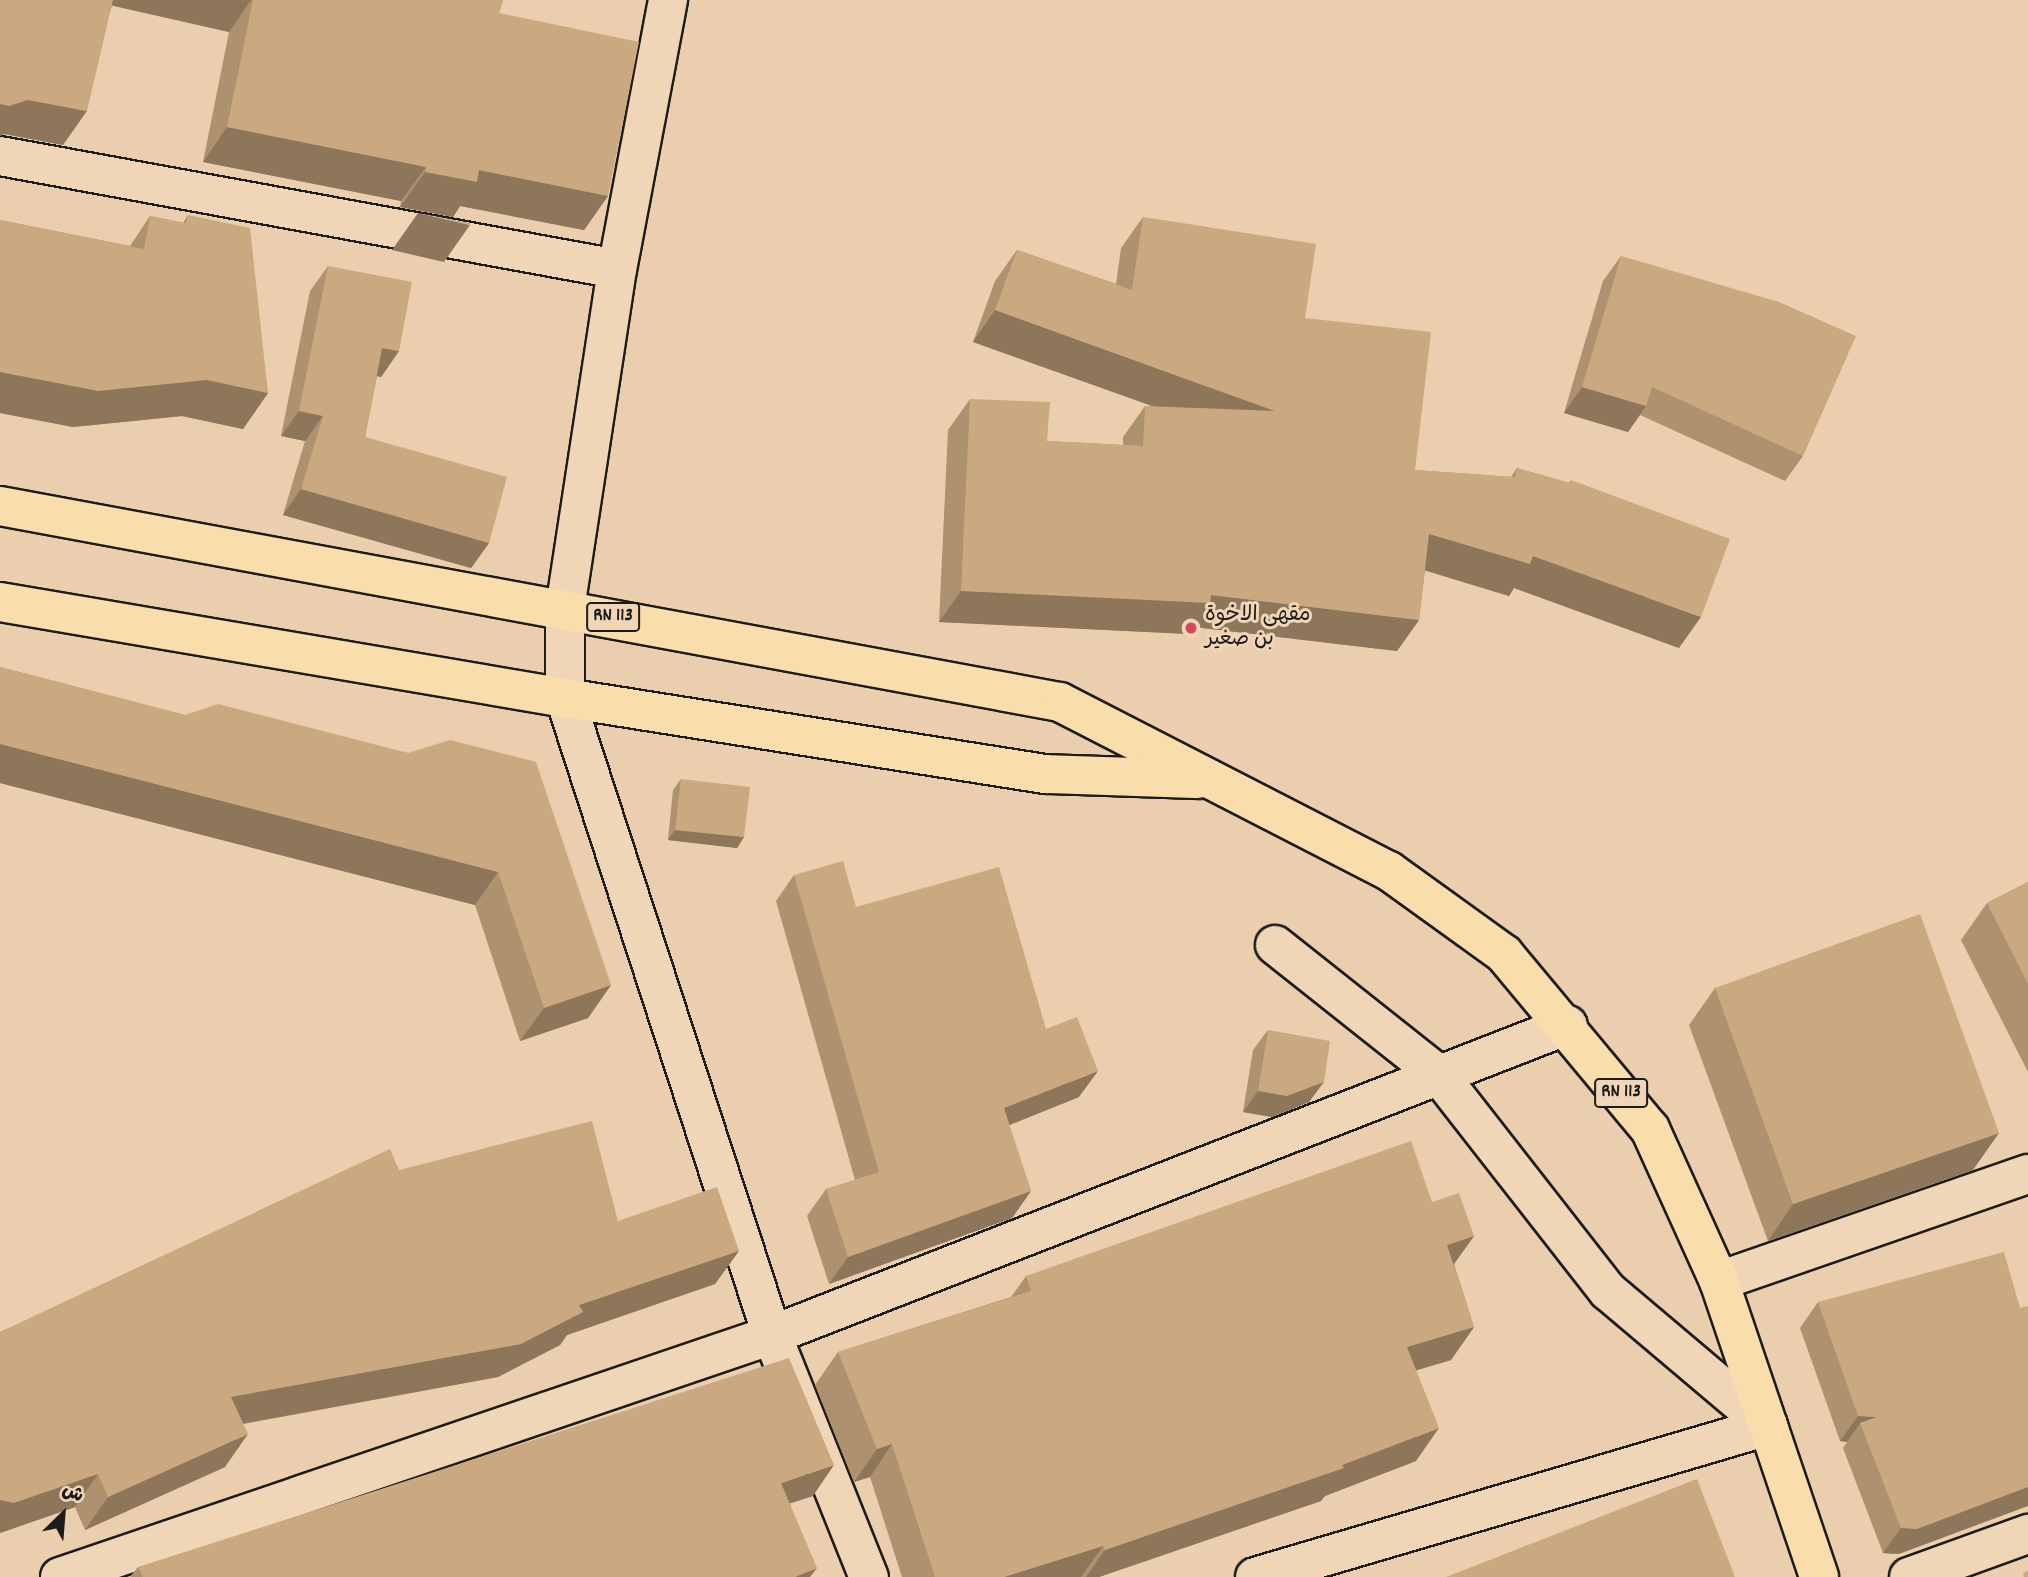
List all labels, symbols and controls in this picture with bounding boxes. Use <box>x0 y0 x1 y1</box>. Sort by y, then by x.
road number: RN 113 <box>585 602 641 632</box>
place label: مقهی الاخوة بن صغير <box>1205 603 1311 653</box>
marker: مقهی الاخوة بن صغير <box>1183 620 1199 636</box>
road number: RN 113 <box>1593 1078 1649 1108</box>
text: ش <box>57 1478 87 1511</box>
north arrow <box>28 1479 98 1549</box>

